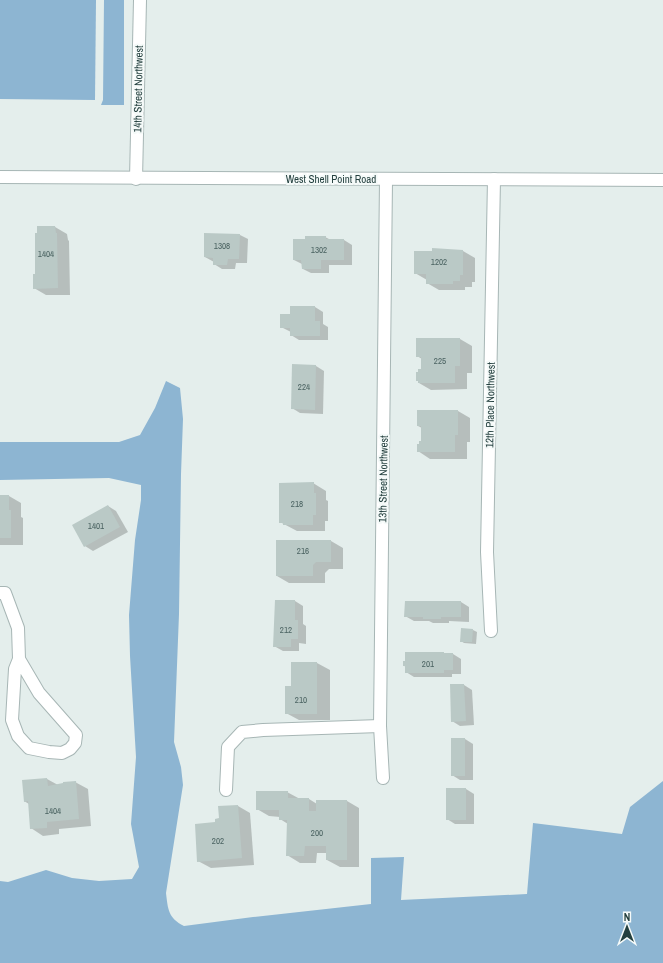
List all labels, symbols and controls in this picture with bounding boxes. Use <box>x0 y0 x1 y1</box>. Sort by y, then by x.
street label: 14th Street Northwest <box>130 45 146 133</box>
street label: West Shell Point Road <box>286 172 376 186</box>
house number: 1308 <box>214 240 230 252</box>
house number: 1302 <box>311 244 327 256</box>
house number: 1404 <box>38 248 54 260</box>
house number: 1202 <box>431 256 447 268</box>
house number: 225 <box>434 355 446 367</box>
street label: 12th Place Northwest <box>482 362 498 448</box>
house number: 224 <box>298 381 310 393</box>
street label: 13th Street Northwest <box>375 435 391 523</box>
house number: 218 <box>291 498 303 510</box>
house number: 1401 <box>88 520 104 532</box>
house number: 216 <box>297 545 309 557</box>
house number: 212 <box>280 624 292 636</box>
house number: 201 <box>422 658 434 670</box>
house number: 210 <box>295 694 307 706</box>
house number: 1404 <box>45 805 61 817</box>
house number: 200 <box>311 827 323 839</box>
house number: 202 <box>212 835 224 847</box>
north arrow <box>607 907 647 947</box>
text: N <box>624 910 630 924</box>

